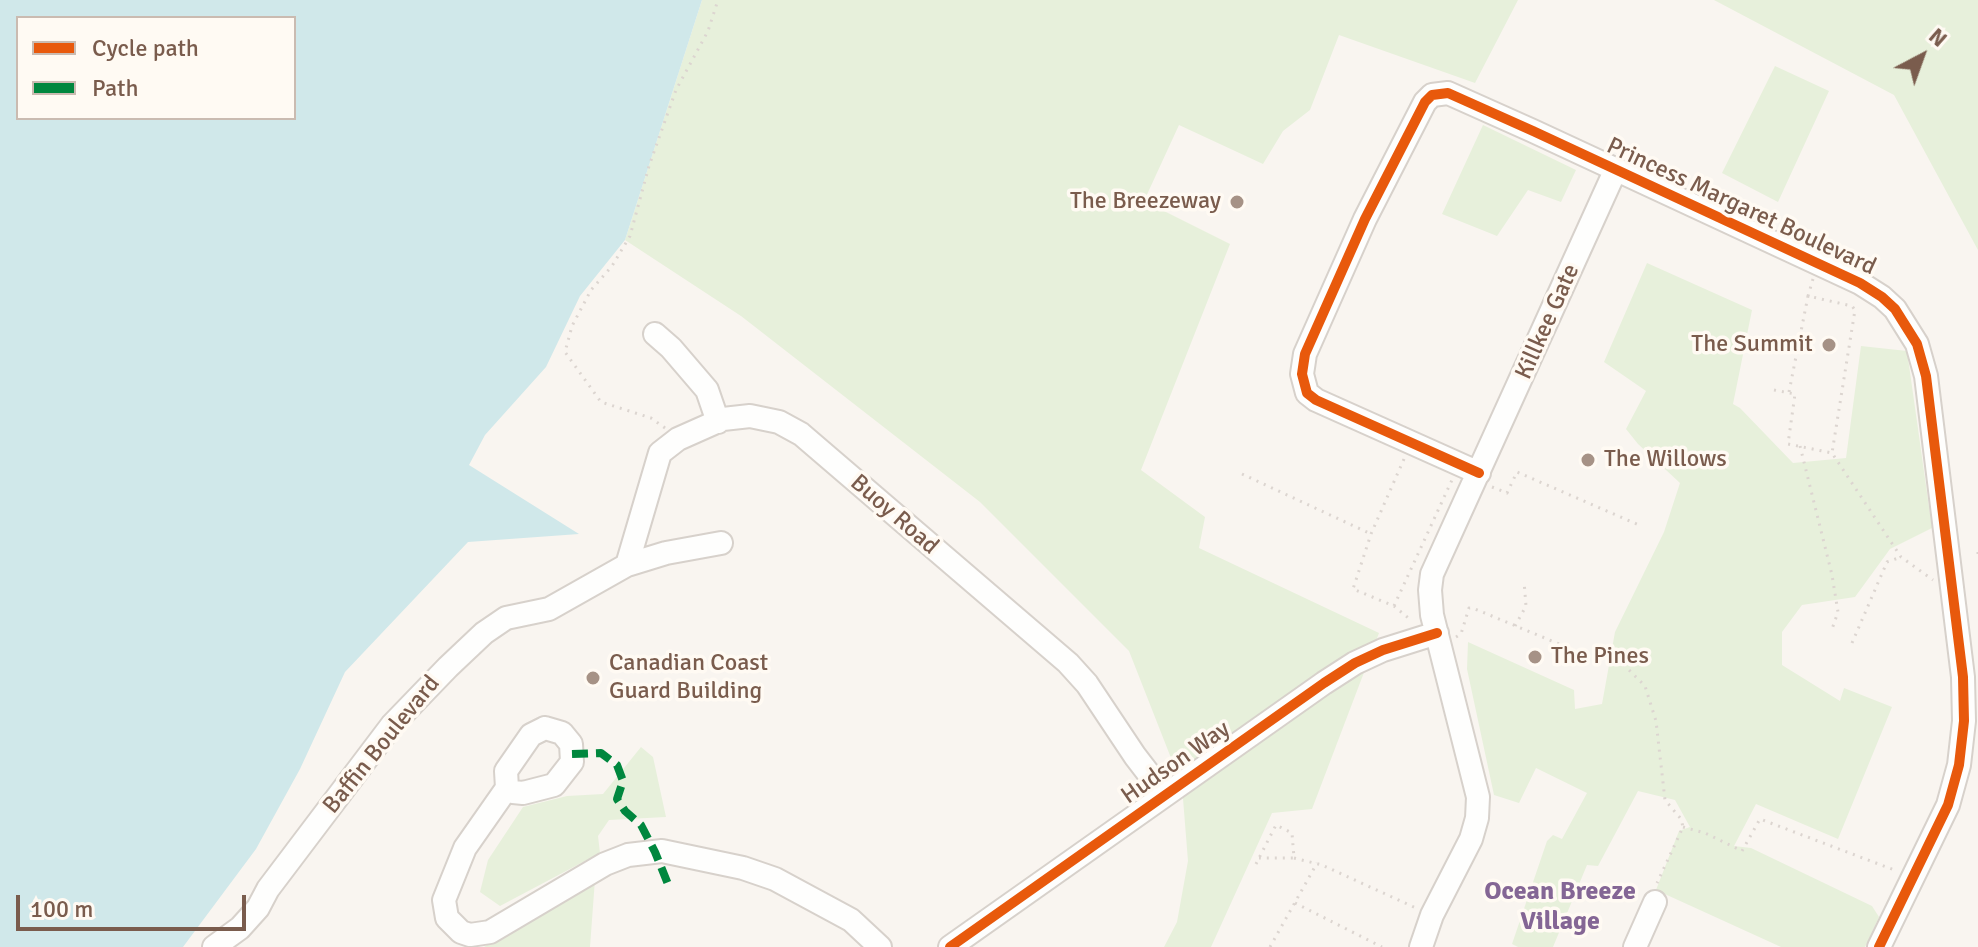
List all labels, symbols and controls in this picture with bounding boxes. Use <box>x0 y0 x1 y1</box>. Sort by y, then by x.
legend <box>16 16 296 120</box>
north arrow <box>1882 16 1962 96</box>
text: N <box>1923 22 1953 53</box>
text: Cycle path <box>92 33 199 63</box>
text: Path <box>92 73 138 103</box>
street label: Princess Margaret Boulevard <box>1602 132 1880 282</box>
place label: The Breezeway <box>1070 188 1221 216</box>
marker: The Breezeway <box>1228 193 1246 211</box>
street label: Killkee Gate <box>1510 260 1586 384</box>
place label: The Summit <box>1691 331 1813 359</box>
marker: The Summit <box>1820 336 1838 354</box>
place label: The Willows <box>1604 446 1727 474</box>
marker: The Willows <box>1579 451 1597 469</box>
street label: Buoy Road <box>844 469 944 561</box>
place label: The Pines <box>1551 643 1649 671</box>
marker: The Pines <box>1526 648 1544 666</box>
place label: Canadian Coast Guard Building <box>609 650 768 706</box>
marker: Canadian Coast Guard Building <box>584 669 602 687</box>
street label: Baffin Boulevard <box>318 670 446 820</box>
street label: Hudson Way <box>1116 715 1236 811</box>
district label: Ocean Breeze Village <box>1484 876 1636 938</box>
scale bar <box>20 879 250 929</box>
text: 100 m <box>30 894 93 924</box>

